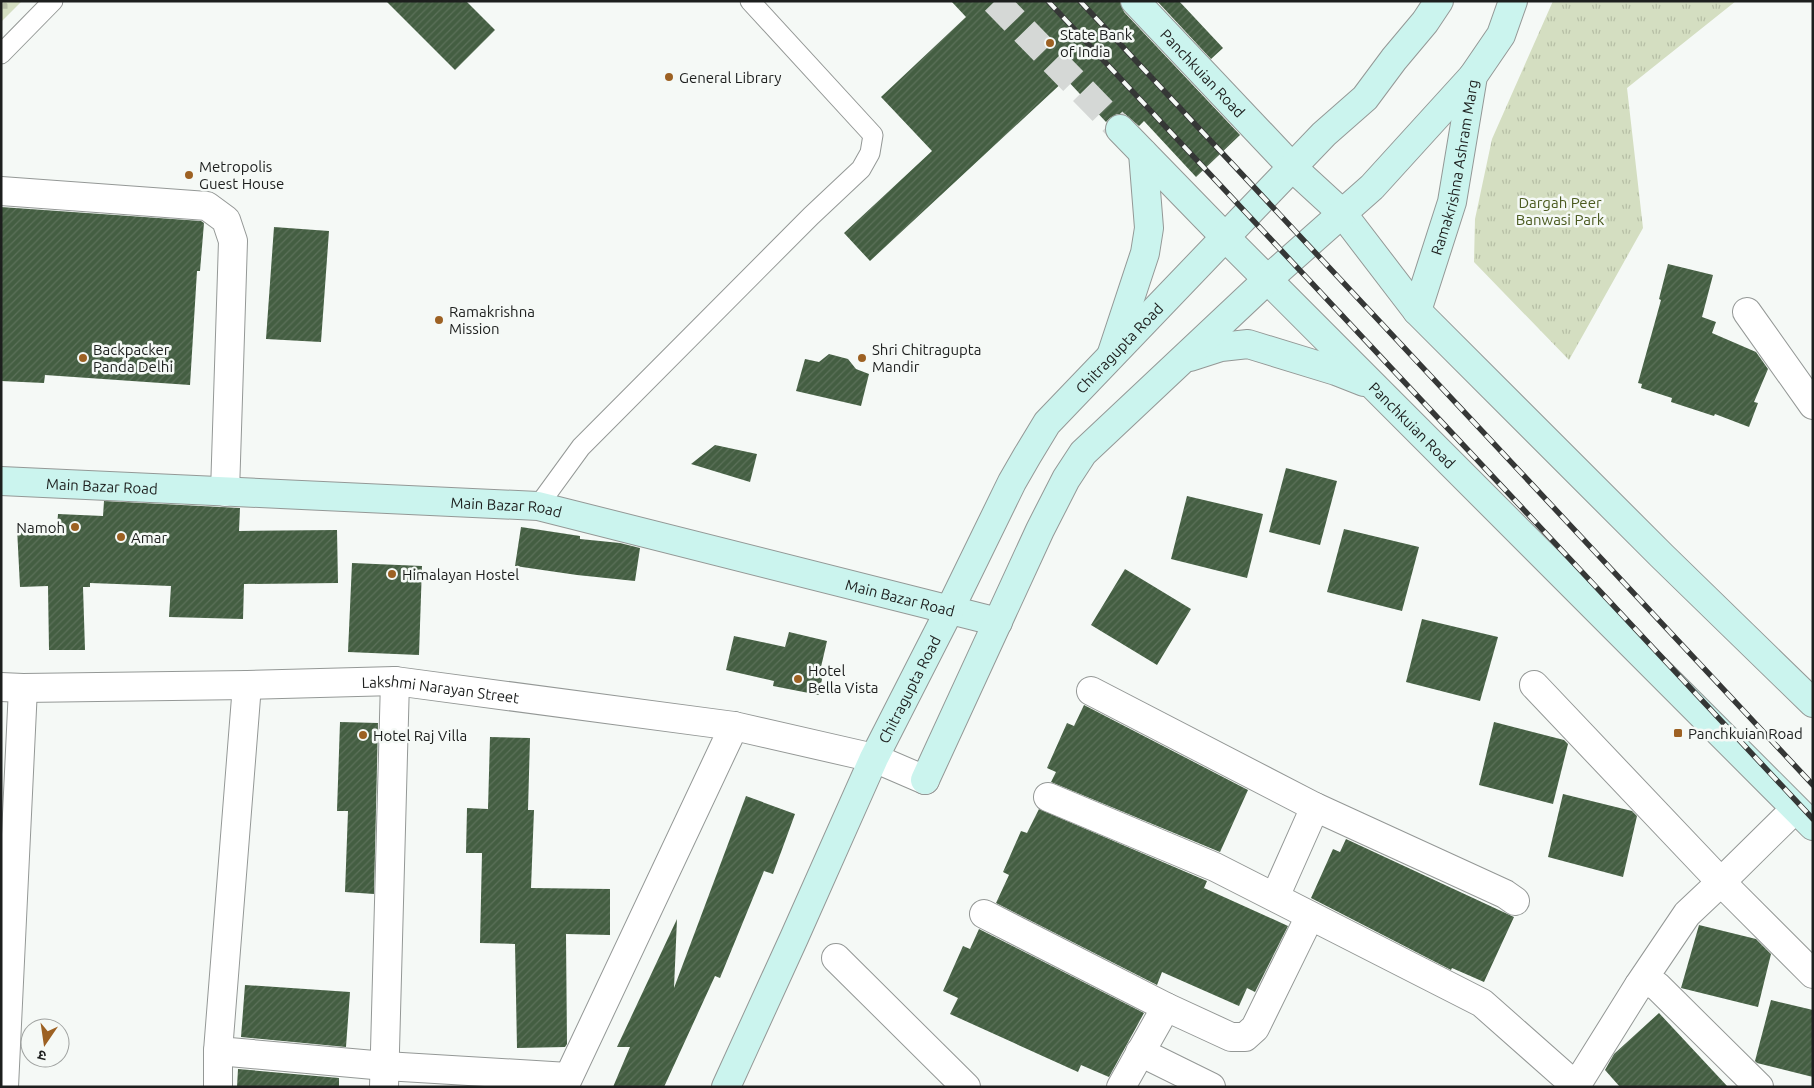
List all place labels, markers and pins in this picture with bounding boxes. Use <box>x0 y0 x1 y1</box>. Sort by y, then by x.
place label: State Bank of India <box>1060 26 1133 60</box>
marker: State Bank of India <box>1044 37 1056 49</box>
place label: General Library <box>679 69 782 86</box>
marker: General Library <box>663 71 675 83</box>
place label: Metropolis Guest House <box>199 158 284 192</box>
marker: Metropolis Guest House <box>183 169 195 181</box>
place label: Ramakrishna Mission <box>449 303 535 337</box>
marker: Ramakrishna Mission <box>433 314 445 326</box>
place label: Backpacker Panda Delhi <box>93 341 173 375</box>
place label: Shri Chitragupta Mandir <box>872 341 981 375</box>
marker: Backpacker Panda Delhi <box>77 352 89 364</box>
marker: Shri Chitragupta Mandir <box>856 352 868 364</box>
place label: Namoh <box>16 519 65 536</box>
marker: Namoh <box>69 521 81 533</box>
place label: Amar <box>131 529 167 546</box>
marker: Amar <box>115 531 127 543</box>
place label: Himalayan Hostel <box>402 566 519 583</box>
marker: Himalayan Hostel <box>386 568 398 580</box>
place label: Hotel Bella Vista <box>808 662 879 696</box>
marker: Hotel Bella Vista <box>792 673 804 685</box>
place label: Panchkuian Road <box>1688 725 1803 742</box>
place label: Hotel Raj Villa <box>373 727 467 744</box>
marker: Panchkuian Road <box>1672 727 1684 739</box>
marker: Hotel Raj Villa <box>357 729 369 741</box>

